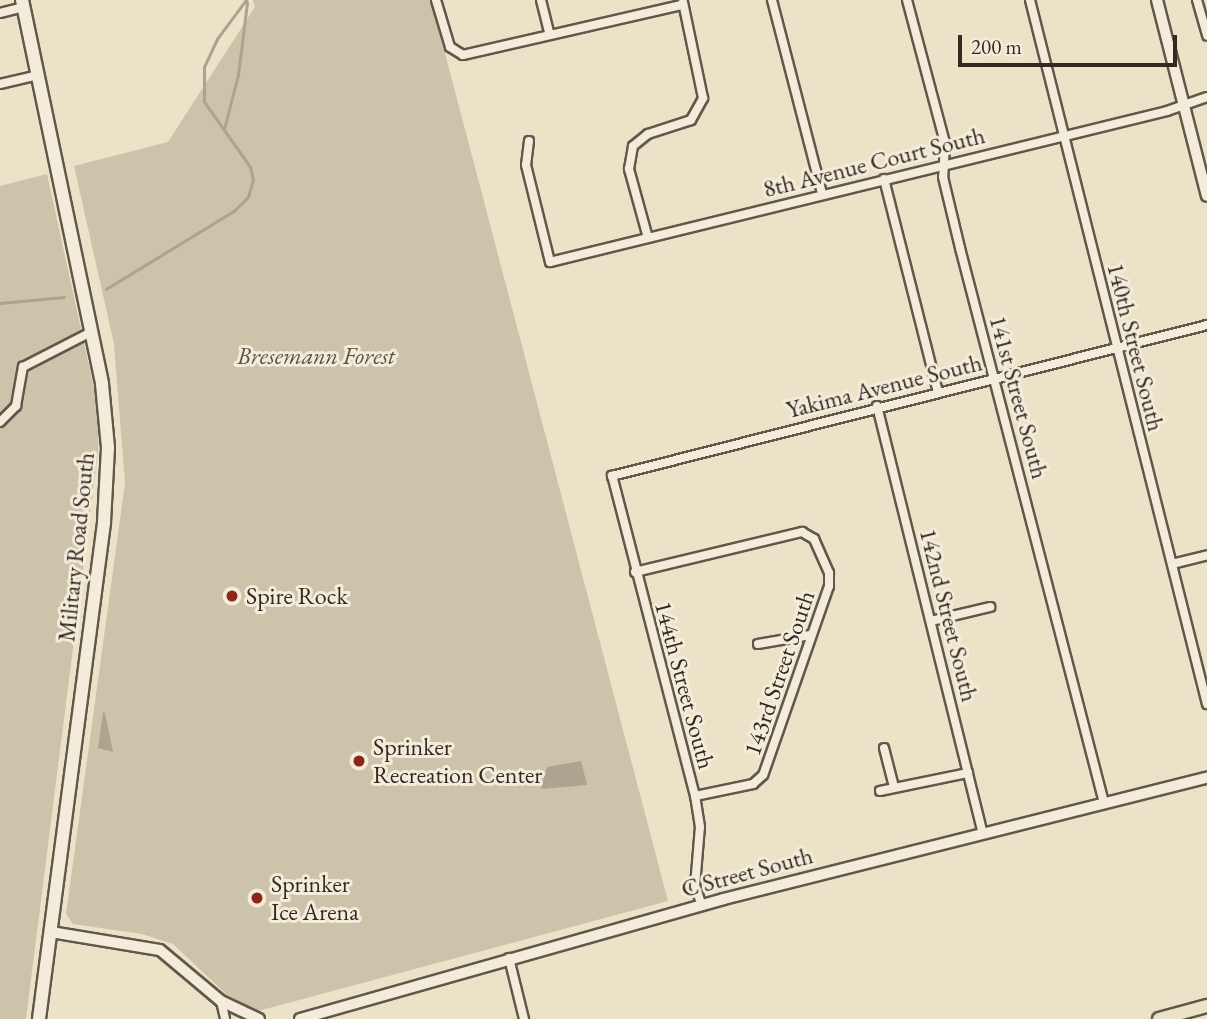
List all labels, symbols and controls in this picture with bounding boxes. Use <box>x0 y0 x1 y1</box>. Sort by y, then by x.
scale bar <box>962 21 1181 65</box>
text: 200 m <box>971 33 1022 60</box>
street label: 8th Avenue Court South <box>760 121 988 203</box>
street label: 140th Street South <box>1101 260 1171 434</box>
street label: 141st Street South <box>983 312 1055 482</box>
park label: Bresemann Forest <box>237 342 395 370</box>
street label: Yakima Avenue South <box>783 348 985 424</box>
street label: Military Road South <box>52 451 100 643</box>
street label: 142nd Street South <box>914 526 984 704</box>
place label: Spire Rock <box>246 582 348 610</box>
street label: 143rd Street South <box>737 587 821 759</box>
marker: Spire Rock <box>224 588 240 604</box>
street label: 144th Street South <box>649 598 721 772</box>
place label: Sprinker Recreation Center <box>373 733 542 789</box>
marker: Sprinker Recreation Center <box>351 753 367 769</box>
street label: C Street South <box>678 841 816 903</box>
place label: Sprinker Ice Arena <box>271 870 359 926</box>
marker: Sprinker Ice Arena <box>249 890 265 906</box>

